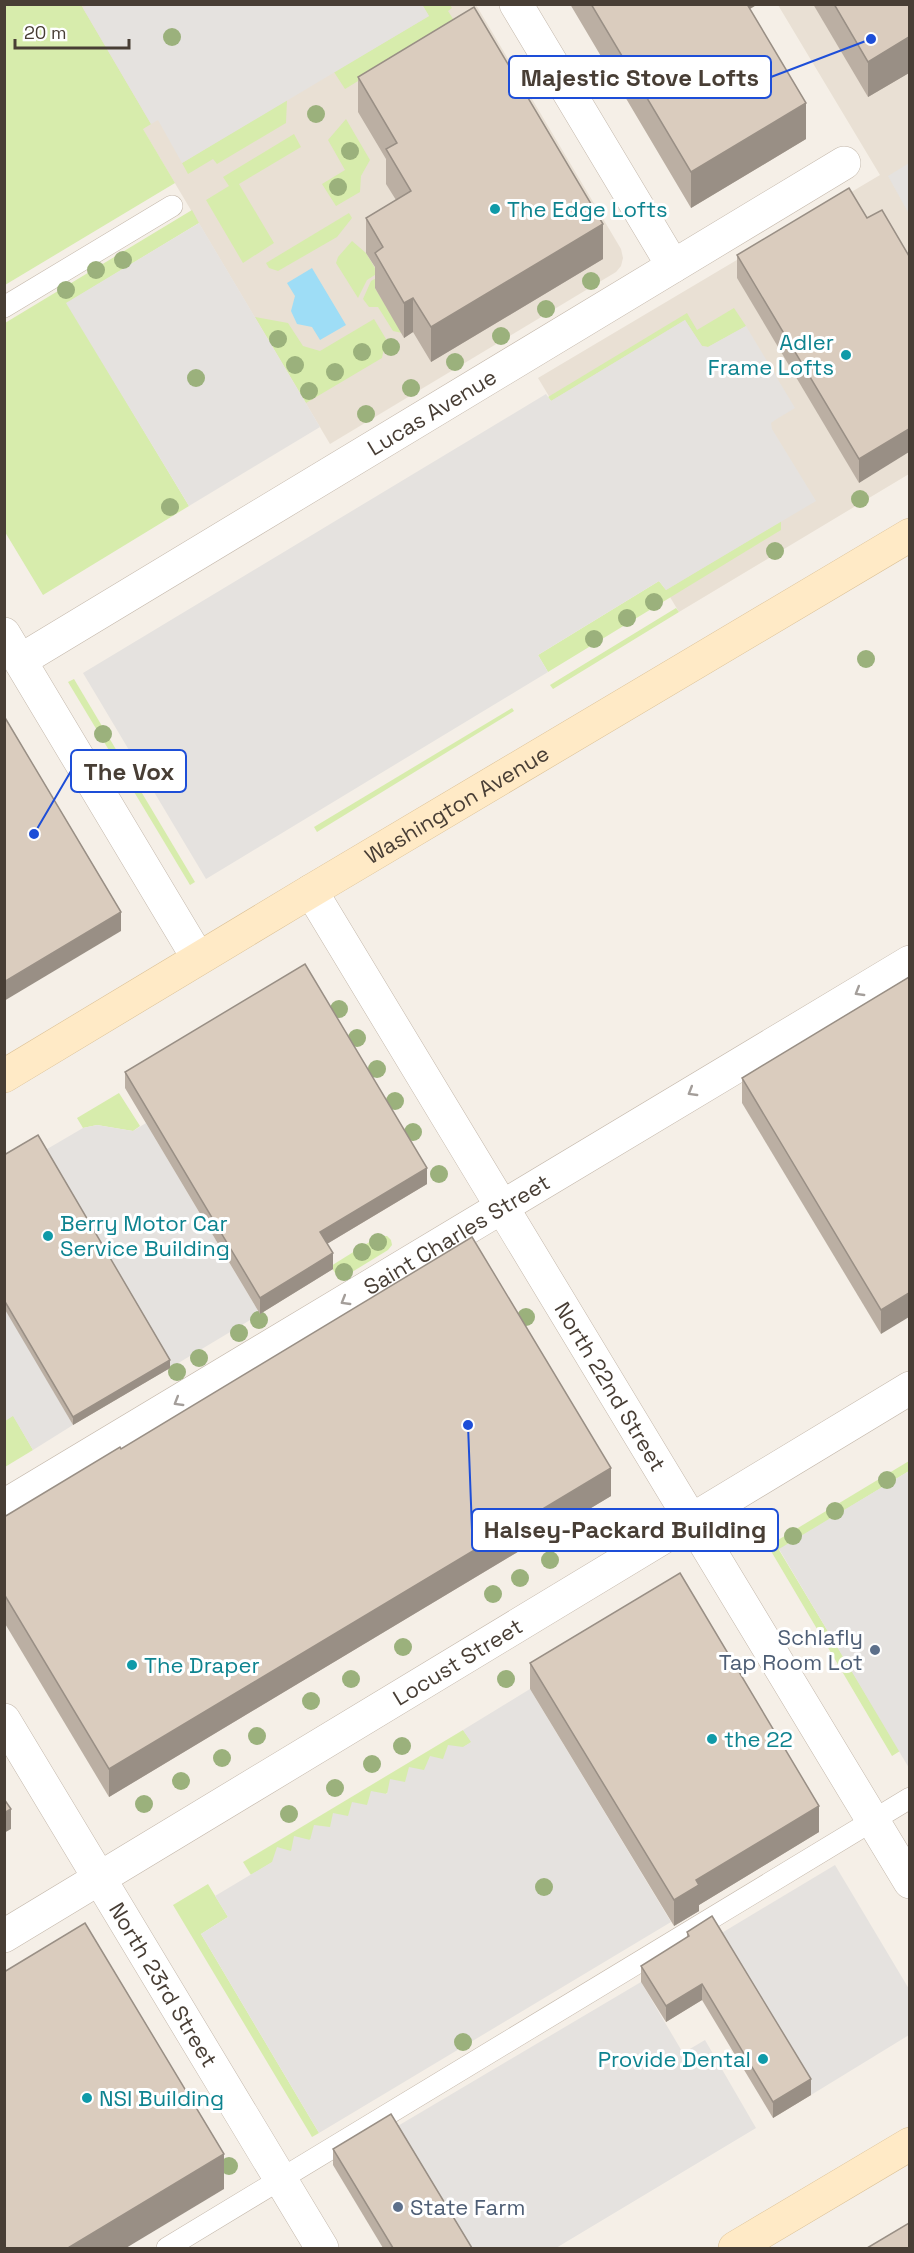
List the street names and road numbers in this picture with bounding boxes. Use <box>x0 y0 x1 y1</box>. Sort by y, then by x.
street label: Lucas Avenue <box>362 362 502 462</box>
street label: Washington Avenue <box>359 739 554 870</box>
street label: Saint Charles Street <box>359 1168 555 1301</box>
street label: North 22nd Street <box>549 1297 672 1476</box>
street label: Locust Street <box>388 1612 527 1712</box>
street label: North 23rd Street <box>103 1897 224 2072</box>

